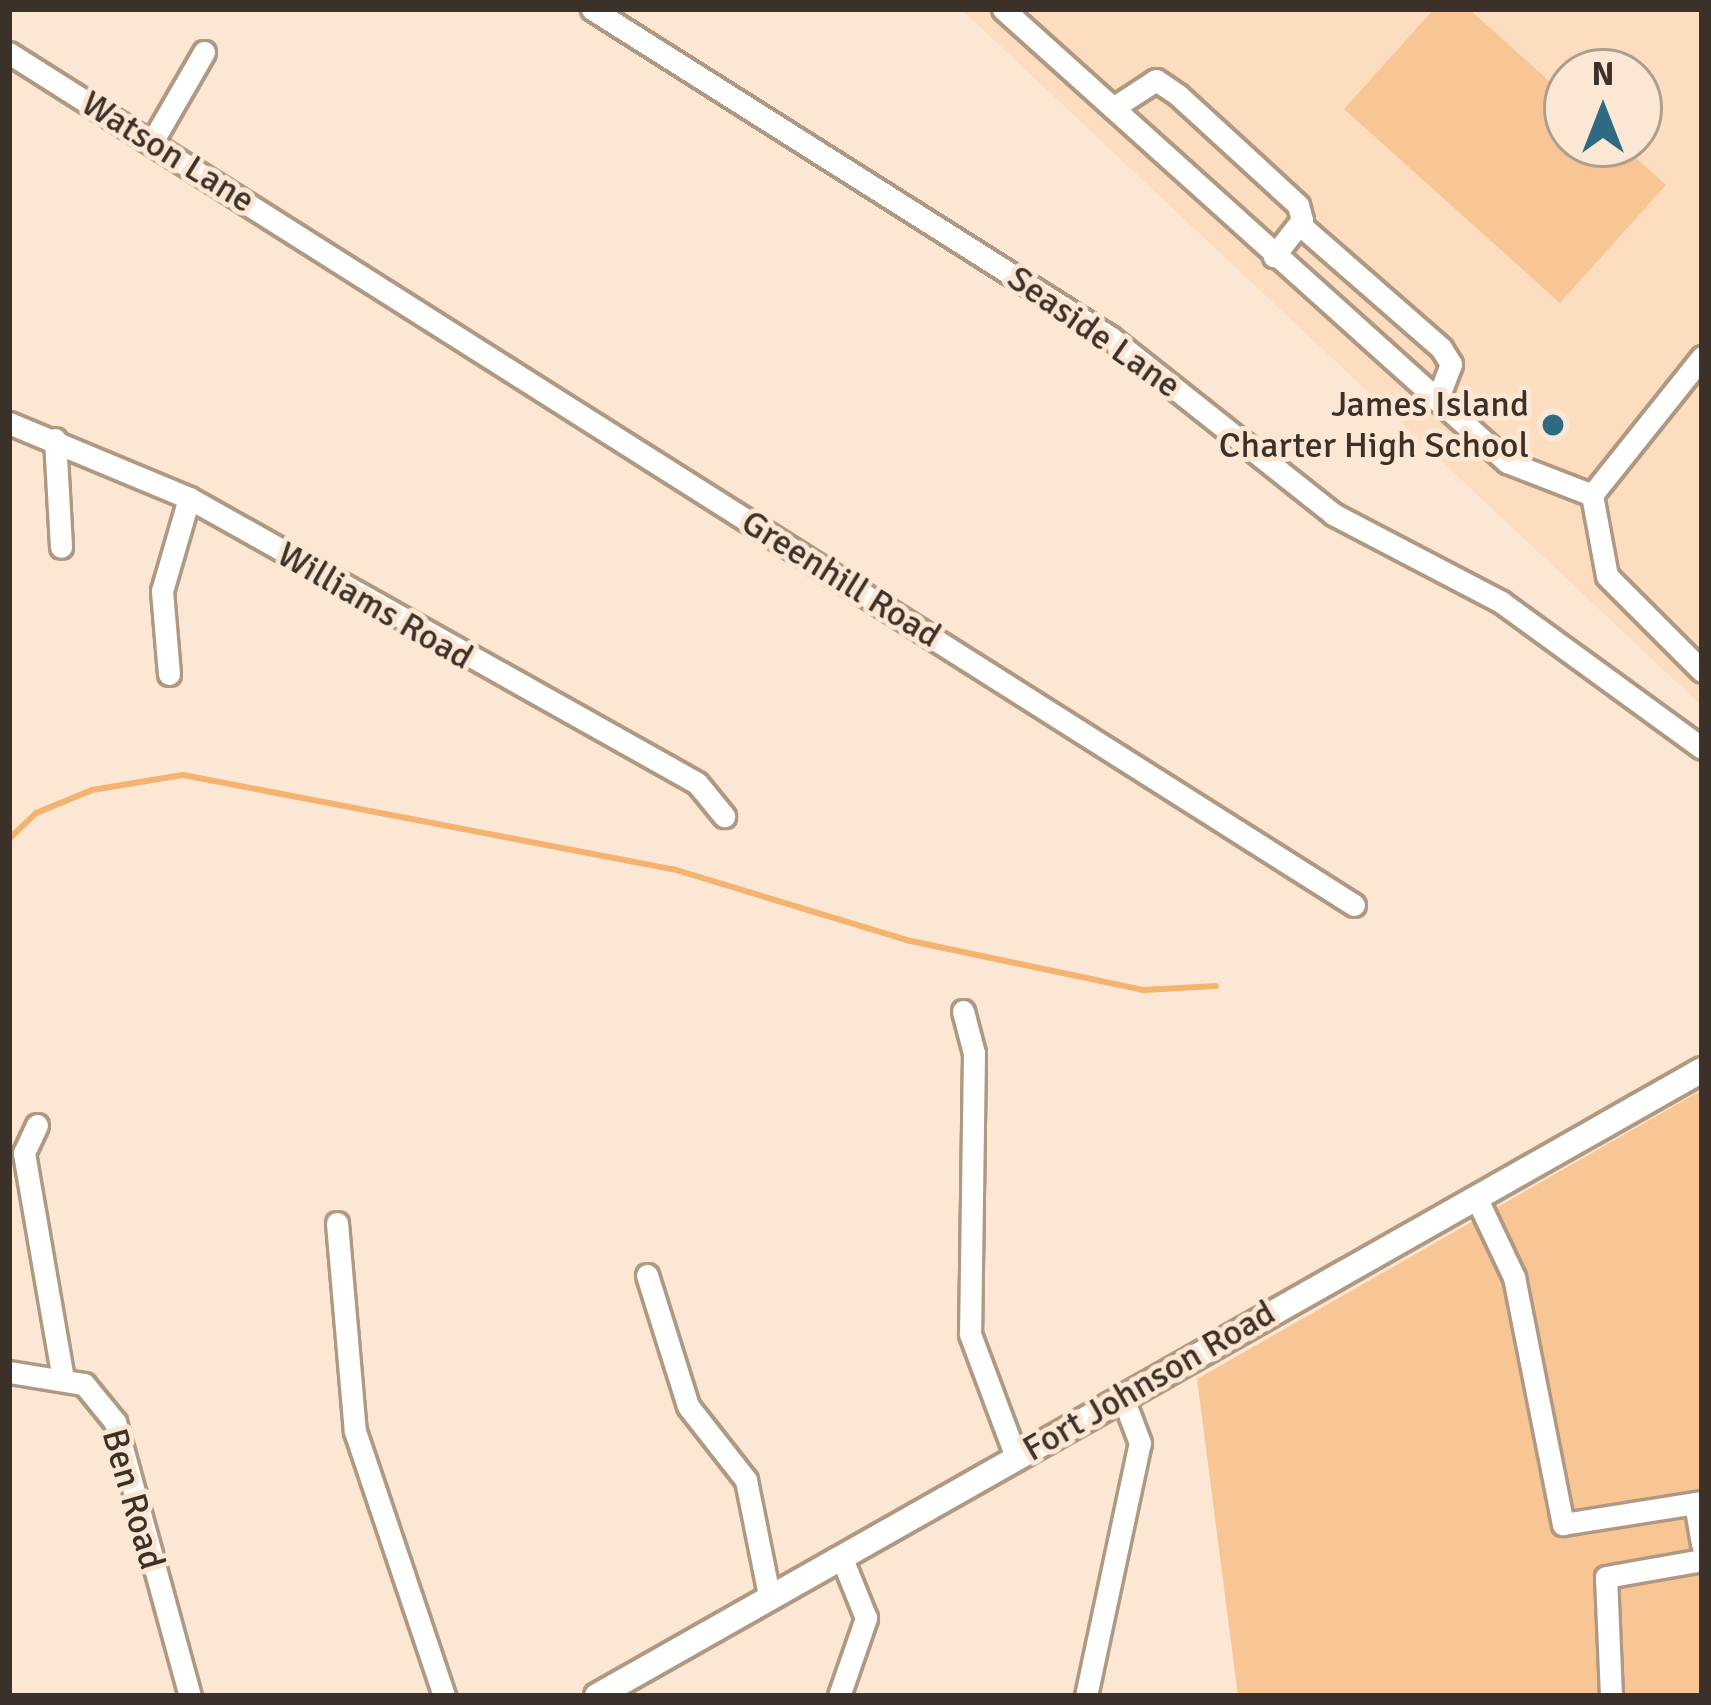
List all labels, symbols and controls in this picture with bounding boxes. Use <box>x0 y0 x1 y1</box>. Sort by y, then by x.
north arrow <box>1543 48 1663 168</box>
text: N <box>1592 54 1614 95</box>
street label: Watson Lane <box>73 82 263 222</box>
street label: Seaside Lane <box>999 257 1189 407</box>
place label: James Island Charter High School <box>1219 382 1529 467</box>
marker: James Island Charter High School <box>1540 412 1566 438</box>
street label: Greenhill Road <box>734 501 948 657</box>
street label: Williams Road <box>270 533 480 679</box>
street label: Fort Johnson Road <box>1015 1291 1283 1471</box>
street label: Ben Road <box>92 1424 174 1574</box>

